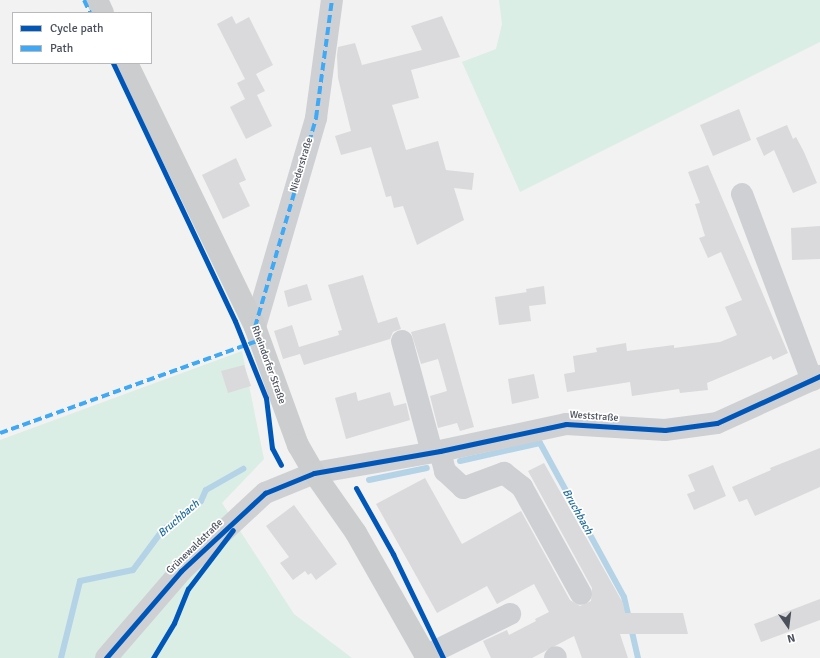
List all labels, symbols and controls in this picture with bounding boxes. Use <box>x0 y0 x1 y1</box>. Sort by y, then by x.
legend <box>12 12 152 64</box>
text: Cycle path <box>50 21 103 36</box>
text: Path <box>50 41 73 56</box>
street label: Niederstraße <box>288 136 316 194</box>
street label: Rheindorfer Straße <box>248 324 288 406</box>
street label: Weststraße <box>569 409 619 425</box>
water label: Bruchbach <box>559 487 595 537</box>
water label: Bruchbach <box>156 498 202 540</box>
street label: Grünewaldstraße <box>164 517 226 577</box>
north arrow <box>768 606 808 646</box>
text: N <box>786 631 796 645</box>

